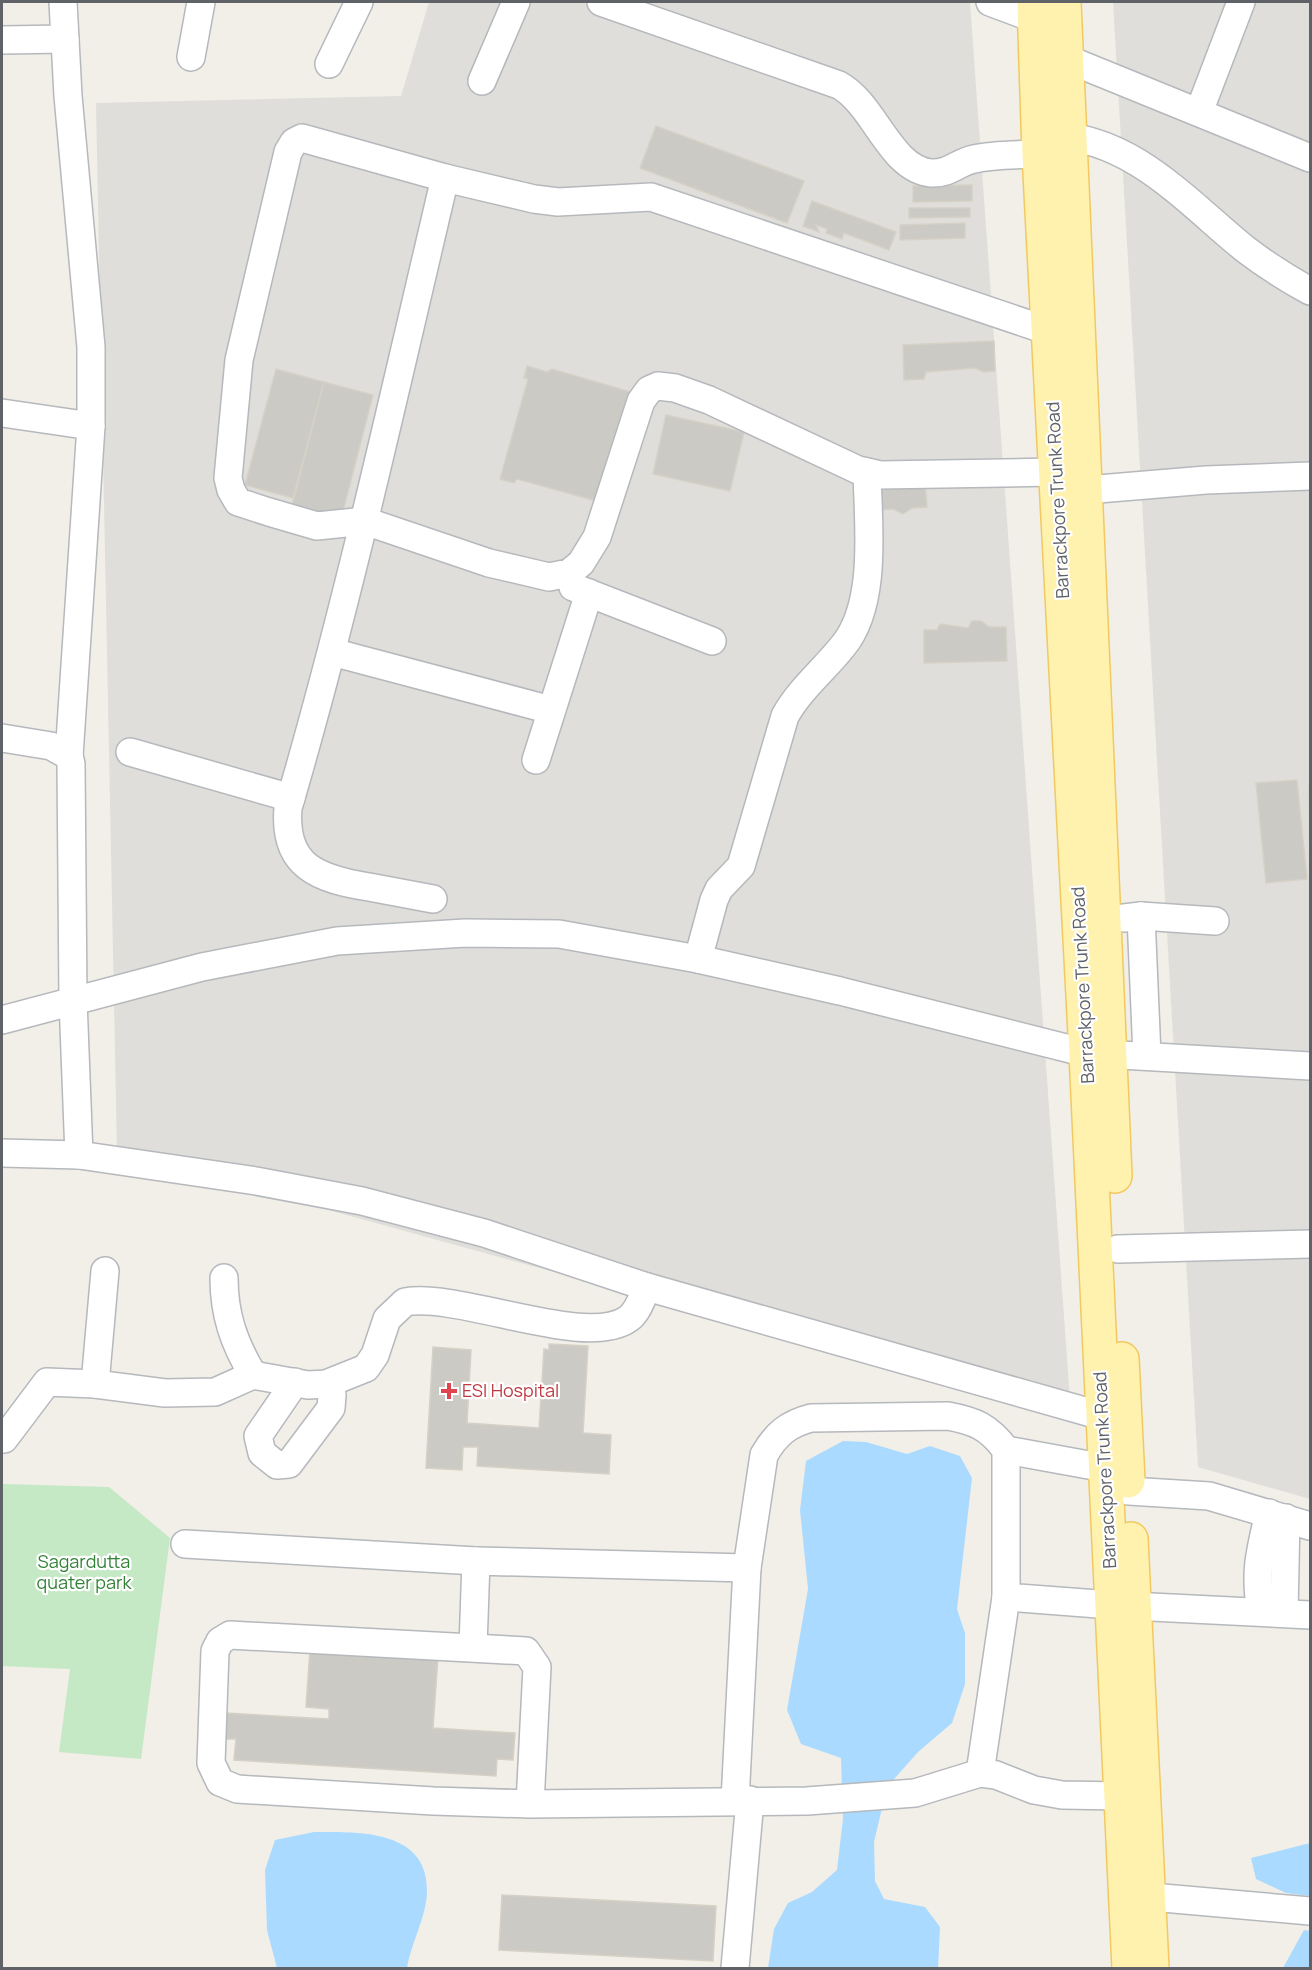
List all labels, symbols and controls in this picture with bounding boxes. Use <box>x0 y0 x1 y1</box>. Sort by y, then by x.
street label: Barrackpore Trunk Road <box>1040 401 1074 599</box>
street label: Barrackpore Trunk Road <box>1065 886 1099 1084</box>
street label: Barrackpore Trunk Road <box>1087 1371 1121 1569</box>
place label: ESI Hospital <box>462 1378 559 1402</box>
marker: ESI Hospital <box>440 1382 458 1400</box>
park label: Sagardutta quater park <box>37 1549 133 1594</box>

